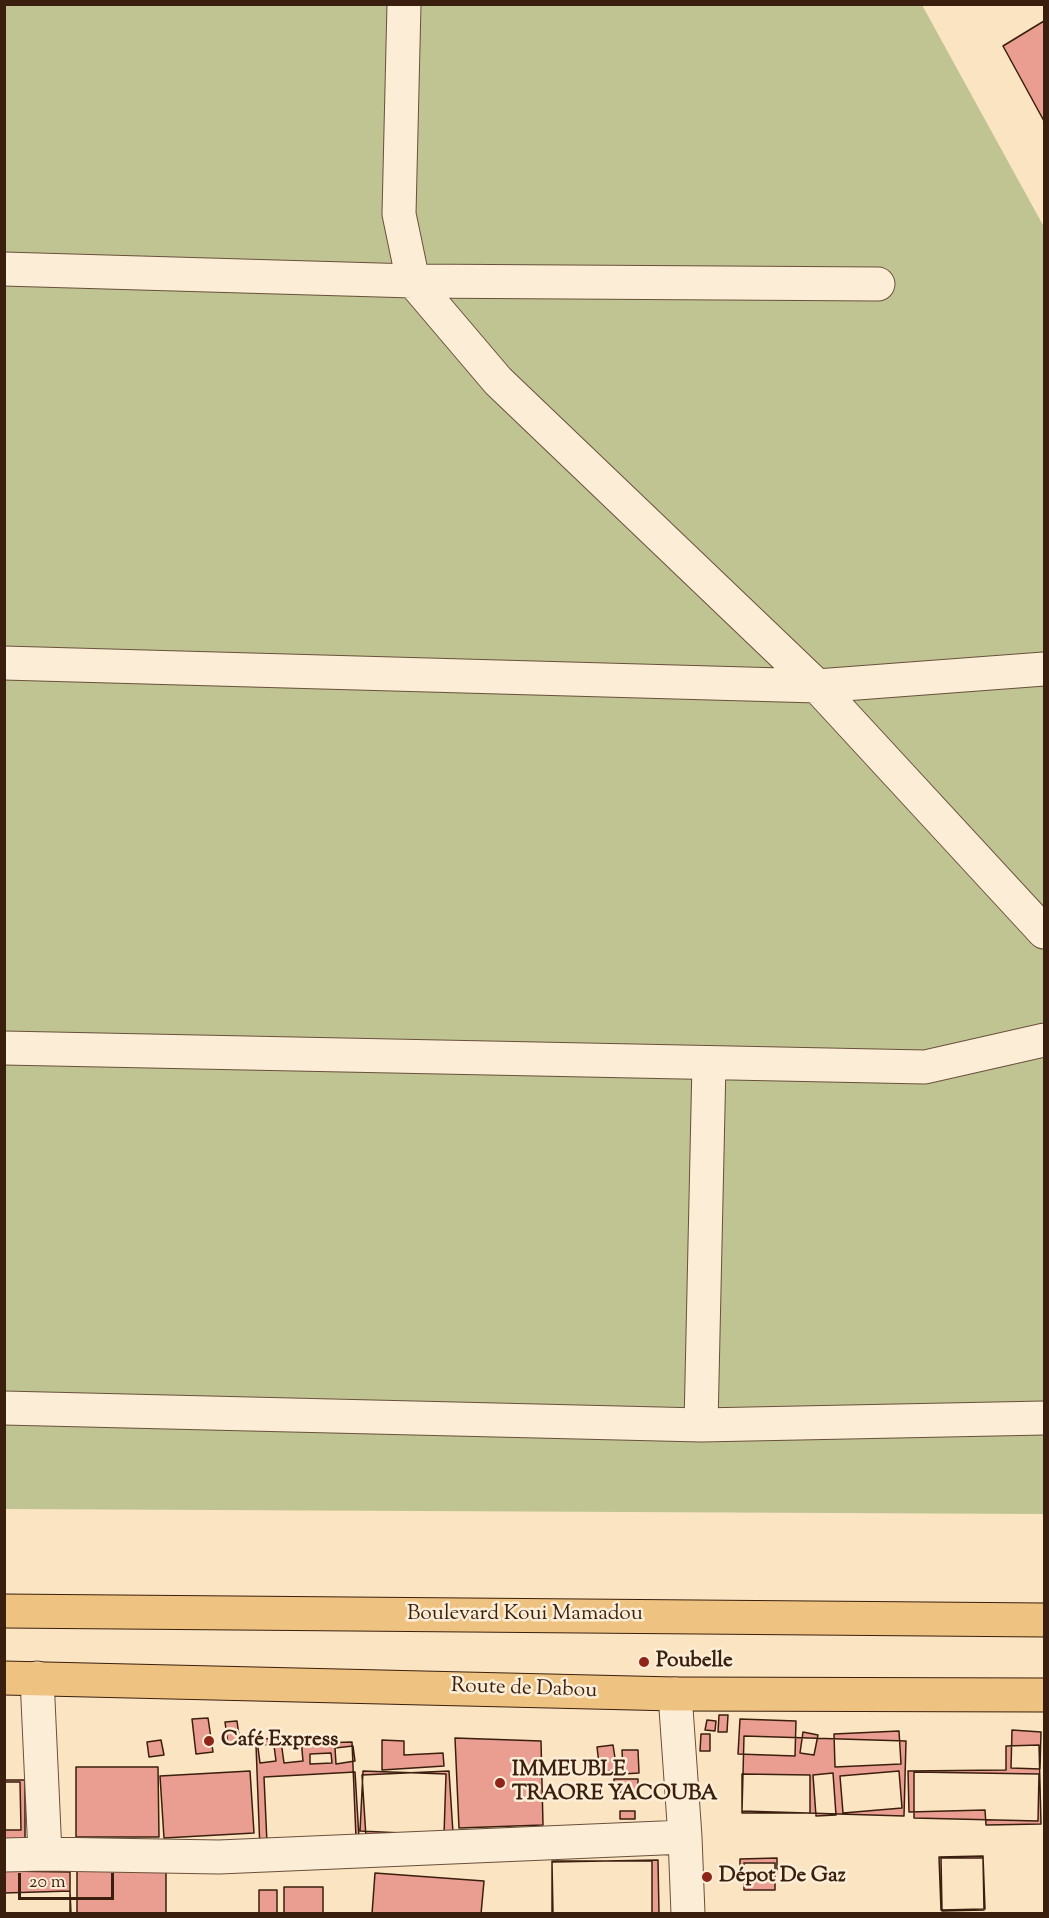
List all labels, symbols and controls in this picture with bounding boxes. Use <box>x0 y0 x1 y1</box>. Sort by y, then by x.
street label: Boulevard Koui Mamadou <box>407 1602 643 1628</box>
place label: Poubelle <box>656 1649 733 1675</box>
marker: Poubelle <box>637 1655 651 1669</box>
street label: Route de Dabou <box>450 1675 598 1705</box>
place label: Café Express <box>221 1728 338 1754</box>
marker: Café Express <box>202 1734 216 1748</box>
place label: IMMEUBLE TRAORE YACOUBA <box>512 1758 718 1808</box>
marker: IMMEUBLE TRAORE YACOUBA <box>493 1776 507 1790</box>
scale bar <box>21 1861 117 1899</box>
place label: Dépot De Gaz <box>719 1864 846 1890</box>
text: 20 m <box>29 1870 66 1896</box>
marker: Dépot De Gaz <box>700 1870 714 1884</box>

